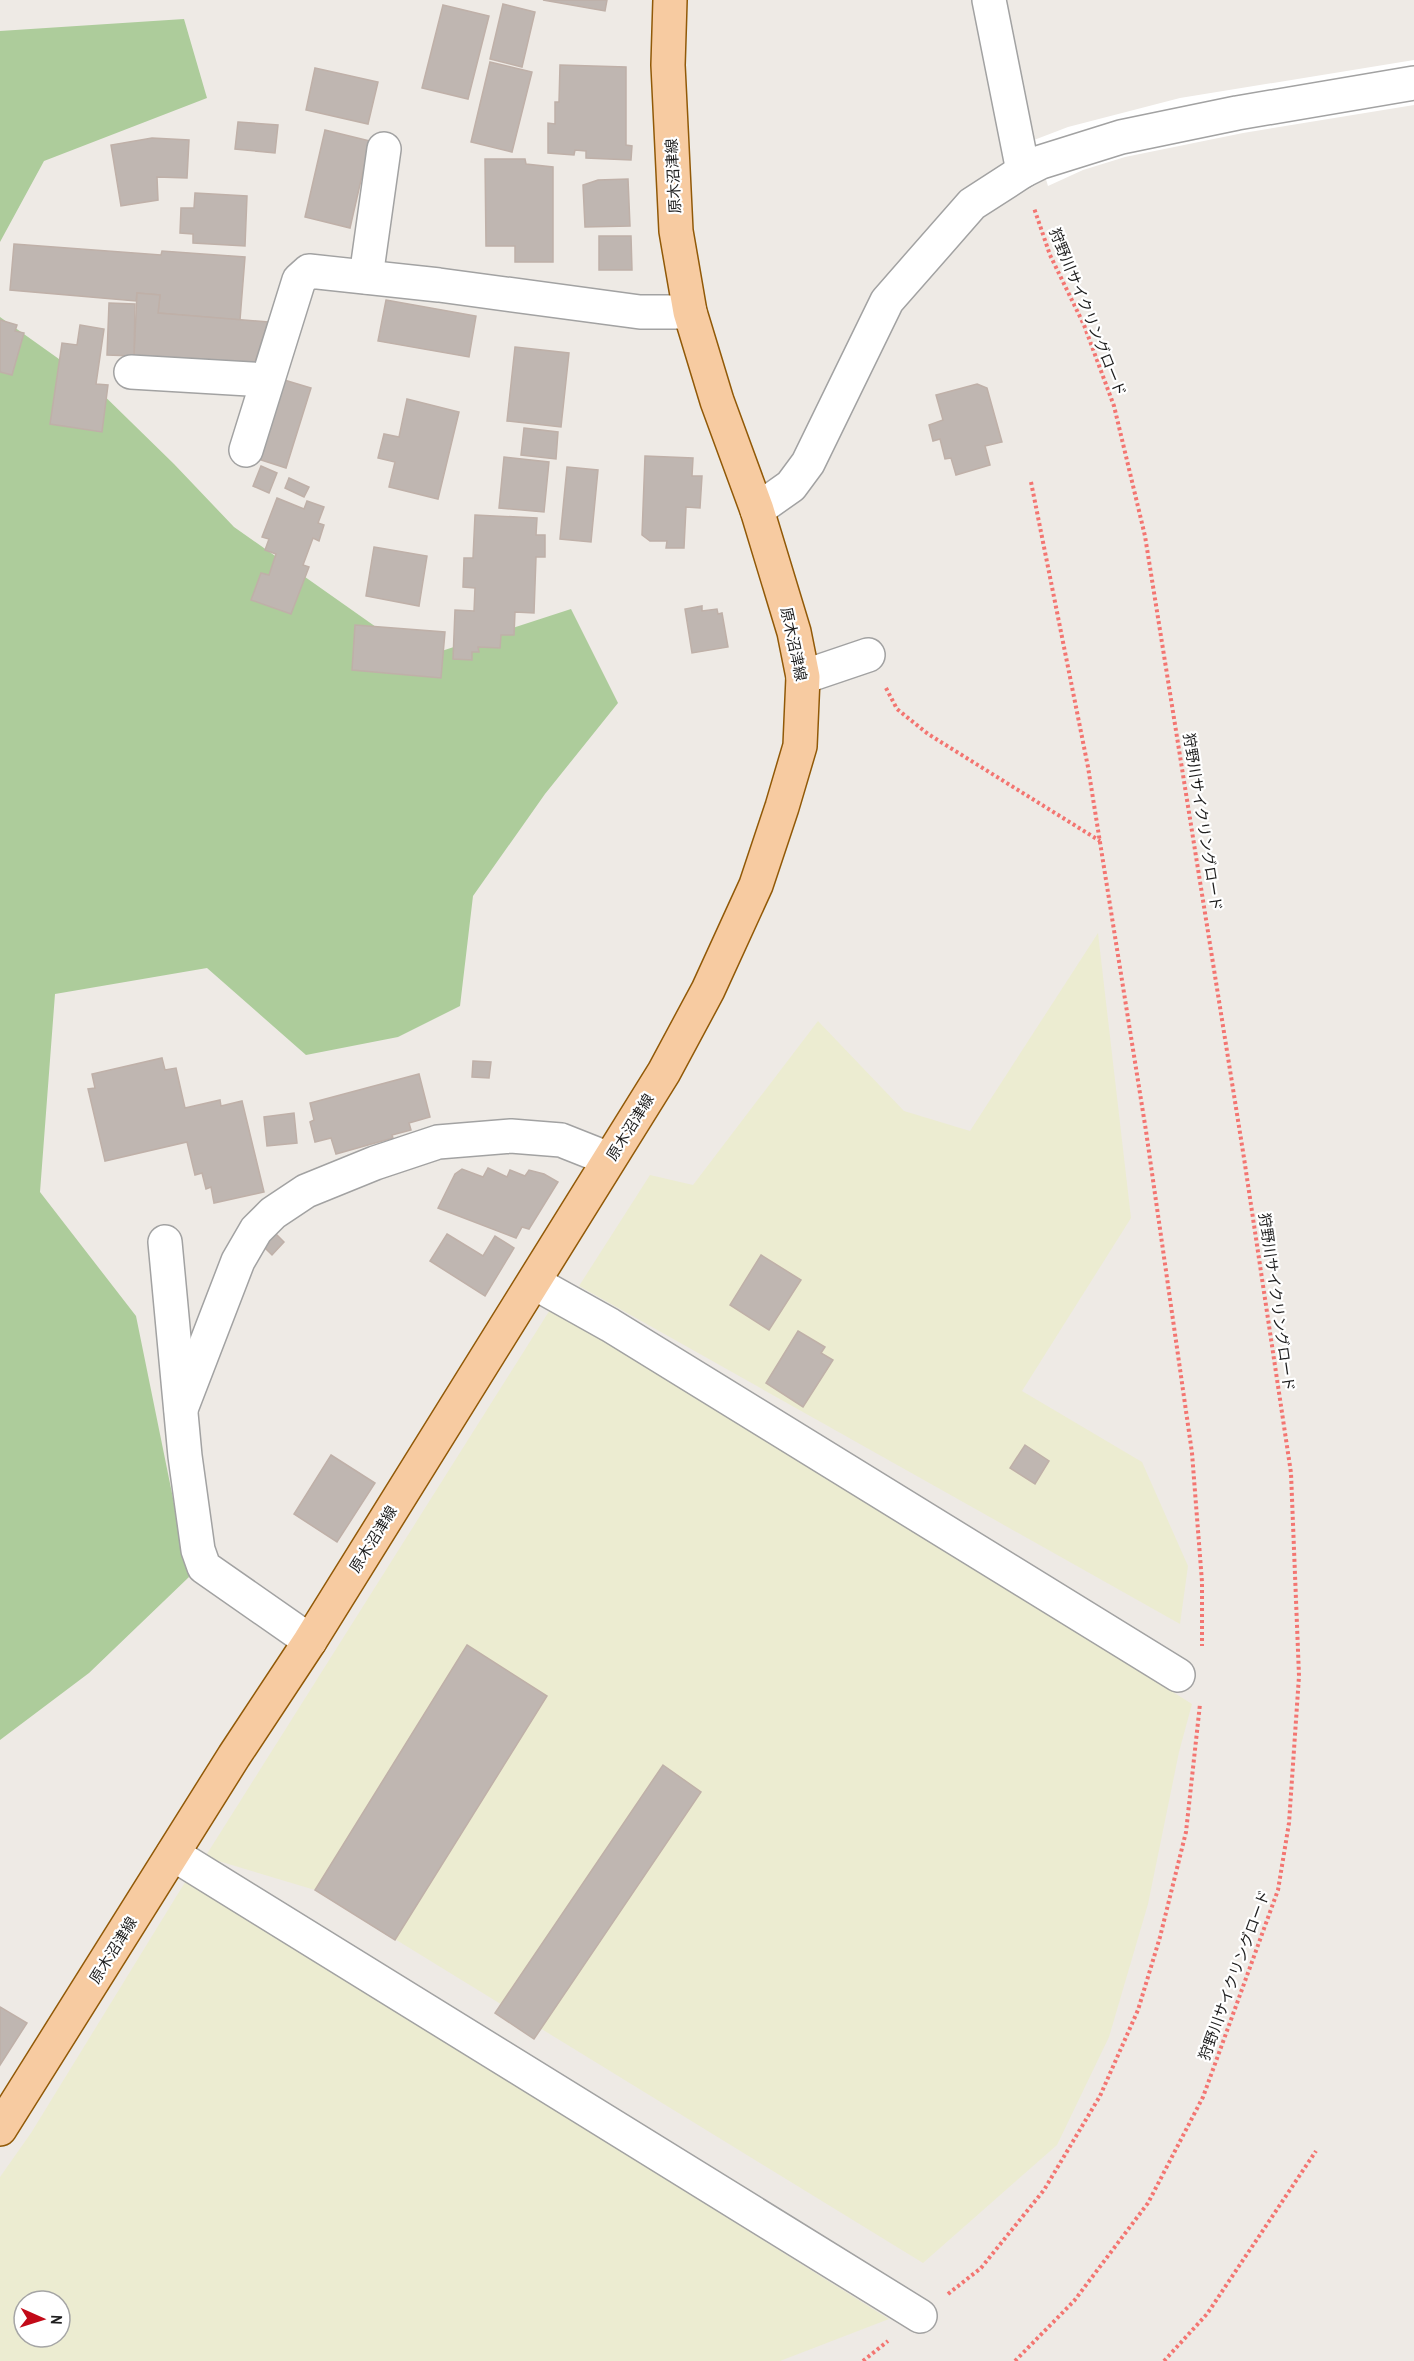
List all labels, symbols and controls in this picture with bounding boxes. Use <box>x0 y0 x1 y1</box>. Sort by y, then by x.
street label: 原木沼津線 <box>661 138 685 214</box>
street label: 狩野川サイクリングロード <box>1045 225 1131 399</box>
street label: 原木沼津線 <box>776 605 812 683</box>
street label: 狩野川サイクリングロード <box>1179 732 1227 912</box>
street label: 原木沼津線 <box>601 1090 659 1164</box>
street label: 狩野川サイクリングロード <box>1254 1212 1300 1392</box>
street label: 原木沼津線 <box>344 1502 402 1576</box>
street label: 狩野川サイクリングロード <box>1193 1887 1275 2063</box>
street label: 原木沼津線 <box>84 1913 142 1987</box>
north arrow <box>12 2289 72 2349</box>
text: N <box>46 2314 68 2325</box>

